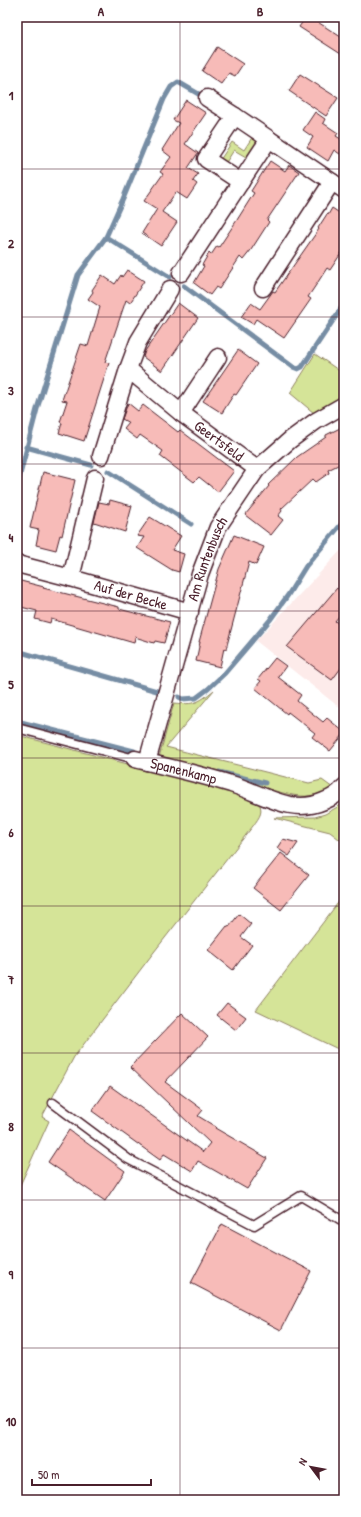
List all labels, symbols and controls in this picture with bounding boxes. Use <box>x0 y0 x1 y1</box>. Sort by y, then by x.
text: A <box>98 2 105 20</box>
text: B <box>257 2 264 20</box>
text: 1 <box>9 86 14 104</box>
text: 2 <box>8 234 15 252</box>
text: 3 <box>8 381 14 399</box>
street label: Geertsfeld <box>190 415 248 466</box>
street label: Am Runtenbusch <box>182 512 232 603</box>
text: 4 <box>9 528 14 546</box>
street label: Auf der Becke <box>92 574 170 615</box>
text: 5 <box>8 675 14 693</box>
street label: Spanenkamp <box>148 752 220 789</box>
text: 6 <box>8 823 14 841</box>
text: 7 <box>7 970 15 988</box>
text: 8 <box>8 1117 14 1135</box>
text: 9 <box>9 1265 14 1283</box>
text: 10 <box>6 1412 16 1430</box>
north arrow <box>291 1447 331 1487</box>
text: N <box>295 1455 310 1468</box>
scale bar <box>32 1461 151 1487</box>
text: 50 m <box>38 1466 59 1483</box>

